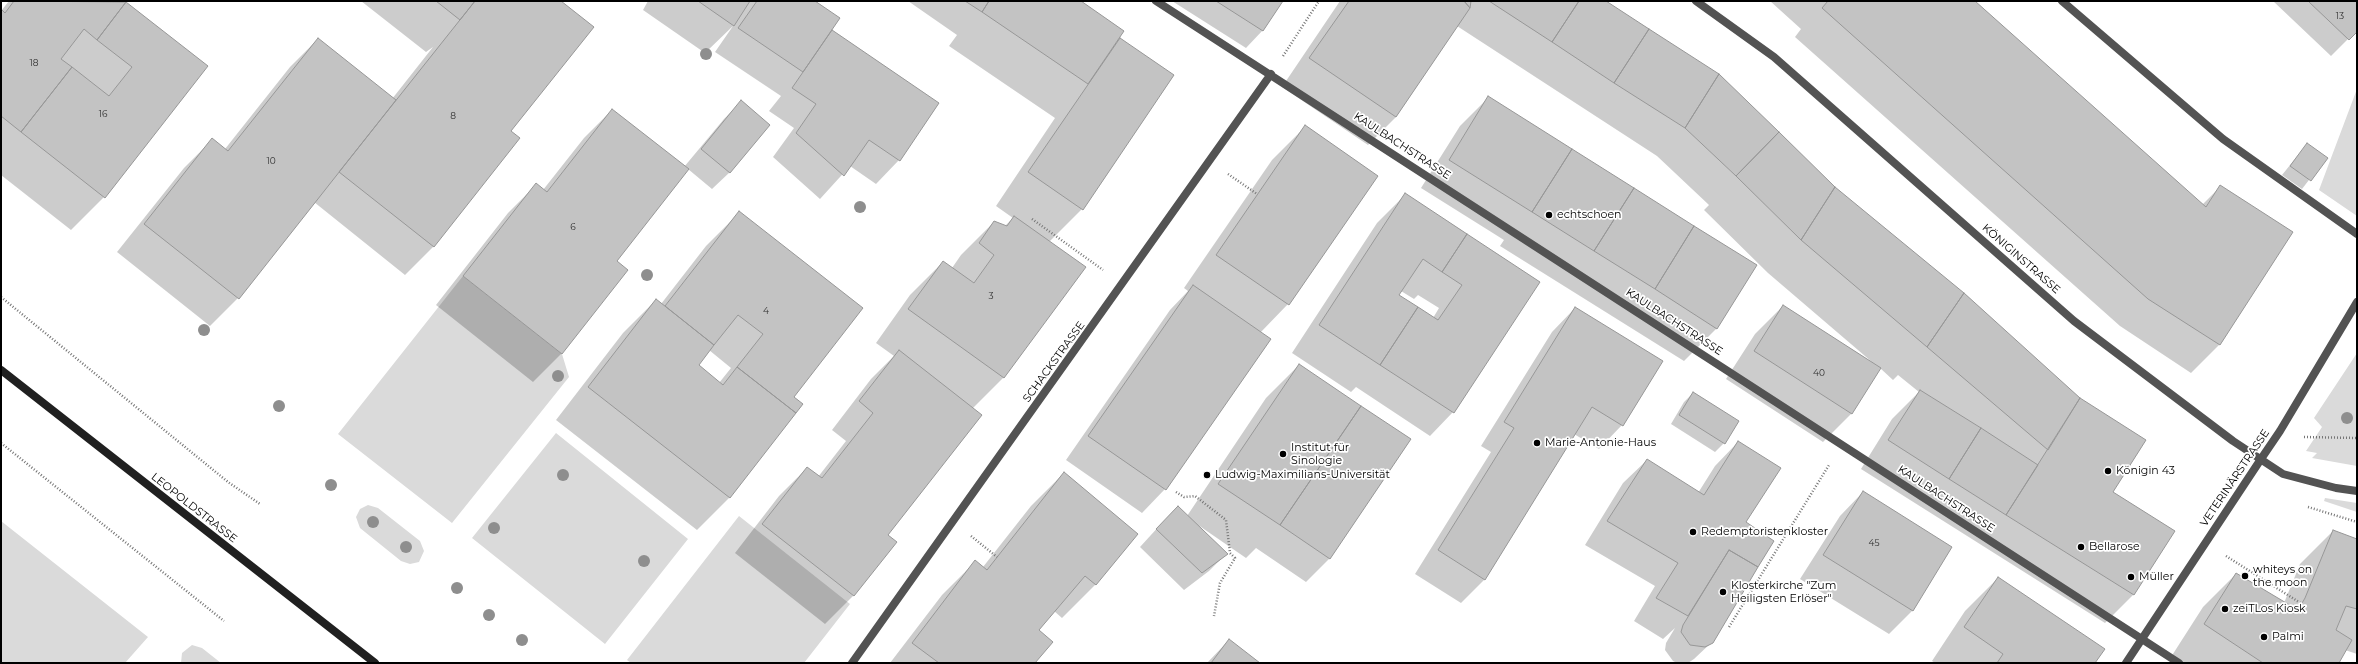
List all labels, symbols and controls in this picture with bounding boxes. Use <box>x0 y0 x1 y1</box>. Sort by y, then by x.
house number: 13 <box>2336 11 2344 21</box>
house number: 18 <box>30 58 38 68</box>
house number: 16 <box>99 109 107 119</box>
street label: KAULBACHSTRASSE <box>1351 110 1453 182</box>
house number: 8 <box>450 111 456 121</box>
house number: 10 <box>266 156 276 166</box>
place label: echtschoen <box>1557 208 1622 222</box>
marker: echtschoen <box>1544 210 1554 220</box>
street label: KÖNIGINSTRASSE <box>1979 221 2063 297</box>
house number: 6 <box>570 222 576 232</box>
street label: KAULBACHSTRASSE <box>1623 286 1725 358</box>
house number: 3 <box>988 291 994 301</box>
house number: 4 <box>763 306 769 316</box>
street label: SCHACKSTRASSE <box>1020 319 1088 405</box>
house number: 40 <box>1813 368 1825 378</box>
street label: VETERINÄRSTRASSE <box>2198 427 2272 529</box>
place label: Marie-Antonie-Haus <box>1545 436 1656 450</box>
marker: Marie-Antonie-Haus <box>1532 438 1542 448</box>
place label: Institut für Sinologie <box>1291 441 1349 467</box>
marker: Institut für Sinologie <box>1278 449 1288 459</box>
street label: KAULBACHSTRASSE <box>1895 463 1997 535</box>
place label: Königin 43 <box>2116 464 2175 478</box>
marker: Königin 43 <box>2103 466 2113 476</box>
place label: Ludwig-Maximilians-Universität <box>1215 468 1390 482</box>
street label: LEOPOLDSTRASSE <box>148 470 240 546</box>
marker: Ludwig-Maximilians-Universität <box>1202 470 1212 480</box>
place label: Redemptoristenkloster <box>1701 525 1828 539</box>
marker: Redemptoristenkloster <box>1688 527 1698 537</box>
house number: 45 <box>1868 538 1880 548</box>
place label: Bellarose <box>2089 540 2140 554</box>
marker: Bellarose <box>2076 542 2086 552</box>
place label: whiteys on the moon <box>2253 563 2312 589</box>
place label: Müller <box>2139 570 2174 584</box>
marker: whiteys on the moon <box>2240 571 2250 581</box>
marker: Müller <box>2126 572 2136 582</box>
place label: Klosterkirche "Zum Heiligsten Erlöser" <box>1731 579 1836 605</box>
marker: Klosterkirche "Zum Heiligsten Erlöser" <box>1718 587 1728 597</box>
place label: zeiTLos Kiosk <box>2233 602 2306 616</box>
marker: zeiTLos Kiosk <box>2220 604 2230 614</box>
place label: Palmi <box>2272 630 2304 644</box>
marker: Palmi <box>2259 632 2269 642</box>

